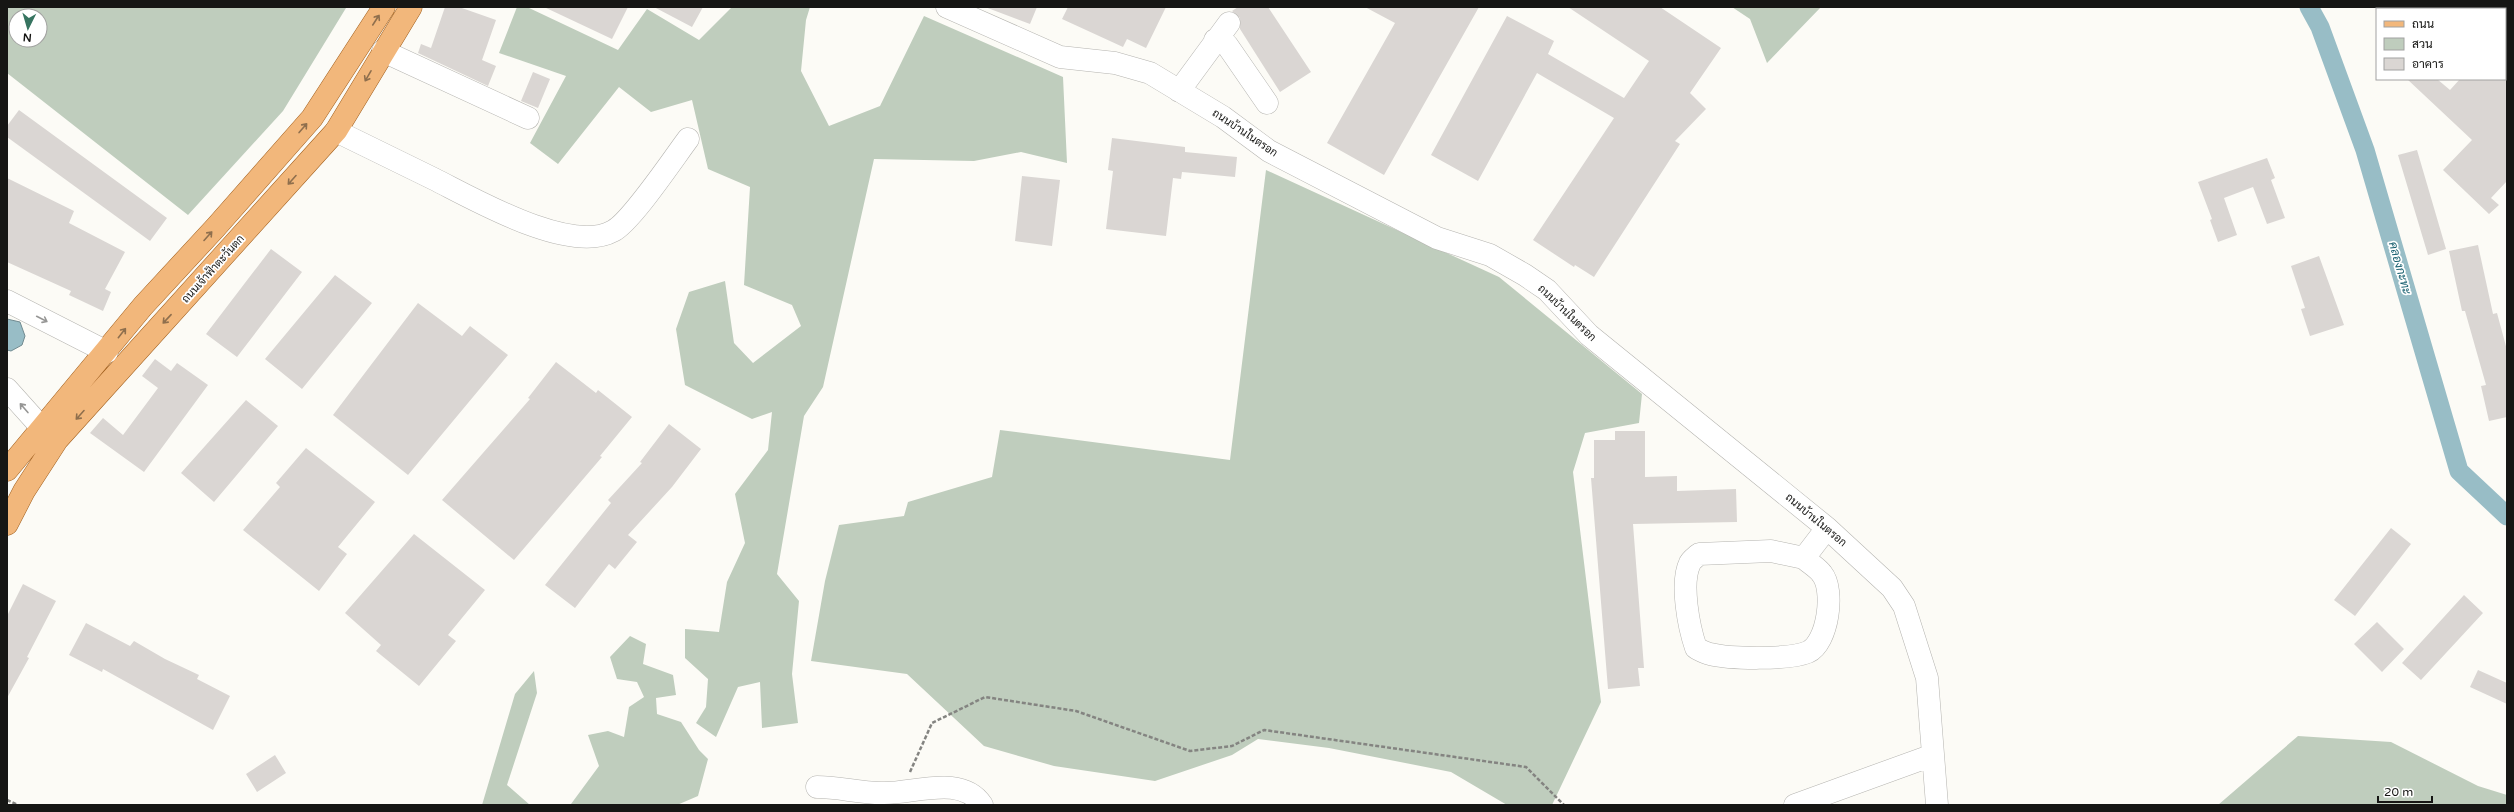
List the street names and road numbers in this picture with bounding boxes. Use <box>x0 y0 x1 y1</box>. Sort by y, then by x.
street label: ถนนบ้านในตรอก <box>1210 105 1281 160</box>
street label: ถนนเจ้าฟ้าตะวันตก <box>178 232 247 306</box>
street label: ถนนบ้านในตรอก <box>1535 281 1600 344</box>
street label: ถนนบ้านในตรอก <box>1783 489 1851 549</box>

